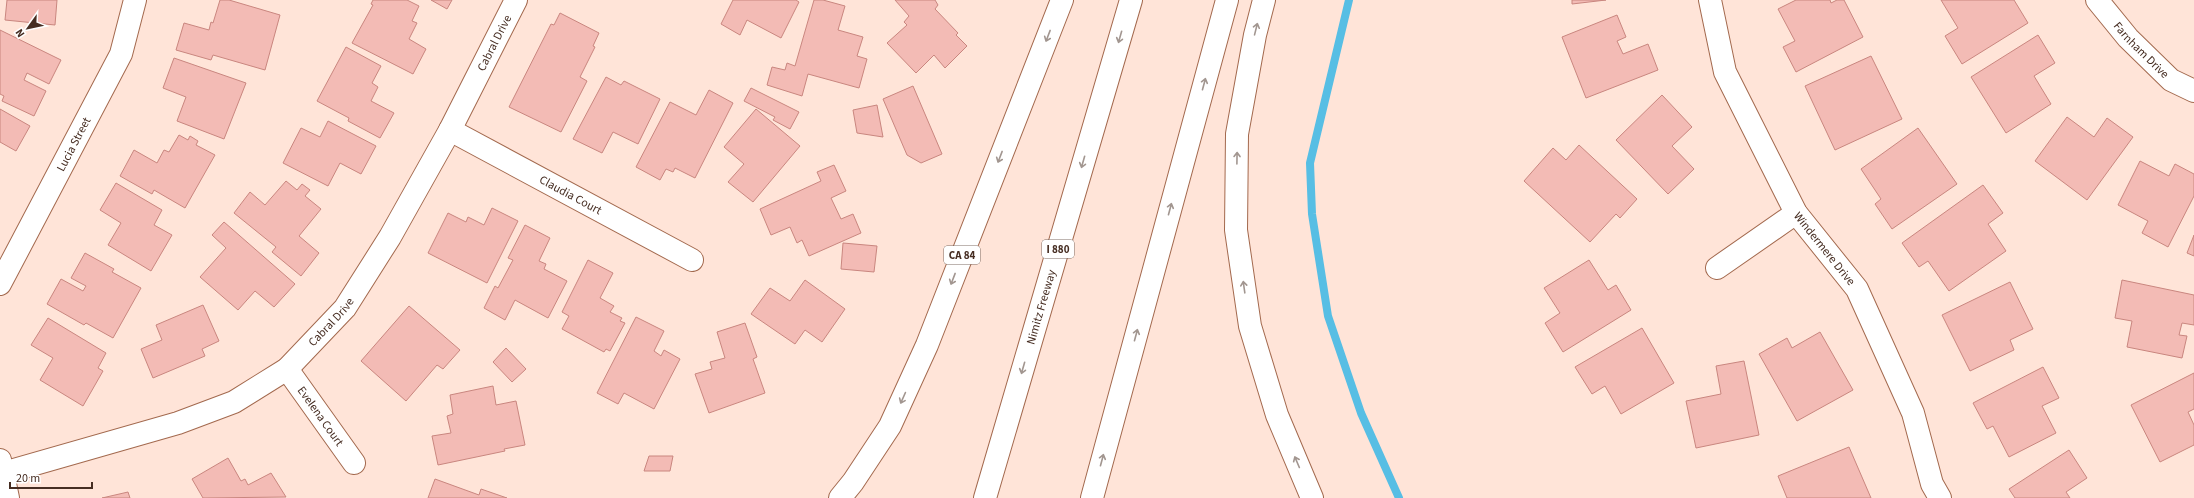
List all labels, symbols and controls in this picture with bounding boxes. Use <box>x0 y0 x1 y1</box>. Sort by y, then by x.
north arrow <box>8 8 48 48</box>
street label: Cabral Drive <box>473 12 516 74</box>
street label: Farnham Drive <box>2109 18 2173 83</box>
one-way arrow <box>1253 23 1261 36</box>
text: N <box>12 26 28 40</box>
one-way arrow <box>1043 30 1051 42</box>
one-way arrow <box>1116 31 1123 44</box>
one-way arrow <box>1201 78 1209 91</box>
street label: Lucia Street <box>53 114 95 175</box>
one-way arrow <box>996 151 1004 163</box>
one-way arrow <box>1233 152 1241 165</box>
one-way arrow <box>1079 155 1086 168</box>
street label: Claudia Court <box>536 172 605 219</box>
one-way arrow <box>1167 203 1174 216</box>
street label: Windermere Drive <box>1789 208 1859 289</box>
road number: I 880 <box>1042 240 1074 258</box>
road number: CA 84 <box>944 246 980 264</box>
street label: Nimitz Freeway <box>1022 267 1061 347</box>
one-way arrow <box>949 272 957 284</box>
one-way arrow <box>1240 281 1248 294</box>
street label: Cabral Drive <box>305 294 358 350</box>
one-way arrow <box>1133 329 1140 342</box>
one-way arrow <box>1019 361 1026 374</box>
street label: Evelena Court <box>293 383 347 450</box>
one-way arrow <box>899 392 906 404</box>
one-way arrow <box>1099 454 1106 467</box>
one-way arrow <box>1293 457 1300 469</box>
scale bar <box>10 464 92 490</box>
text: 20 m <box>16 470 40 487</box>

